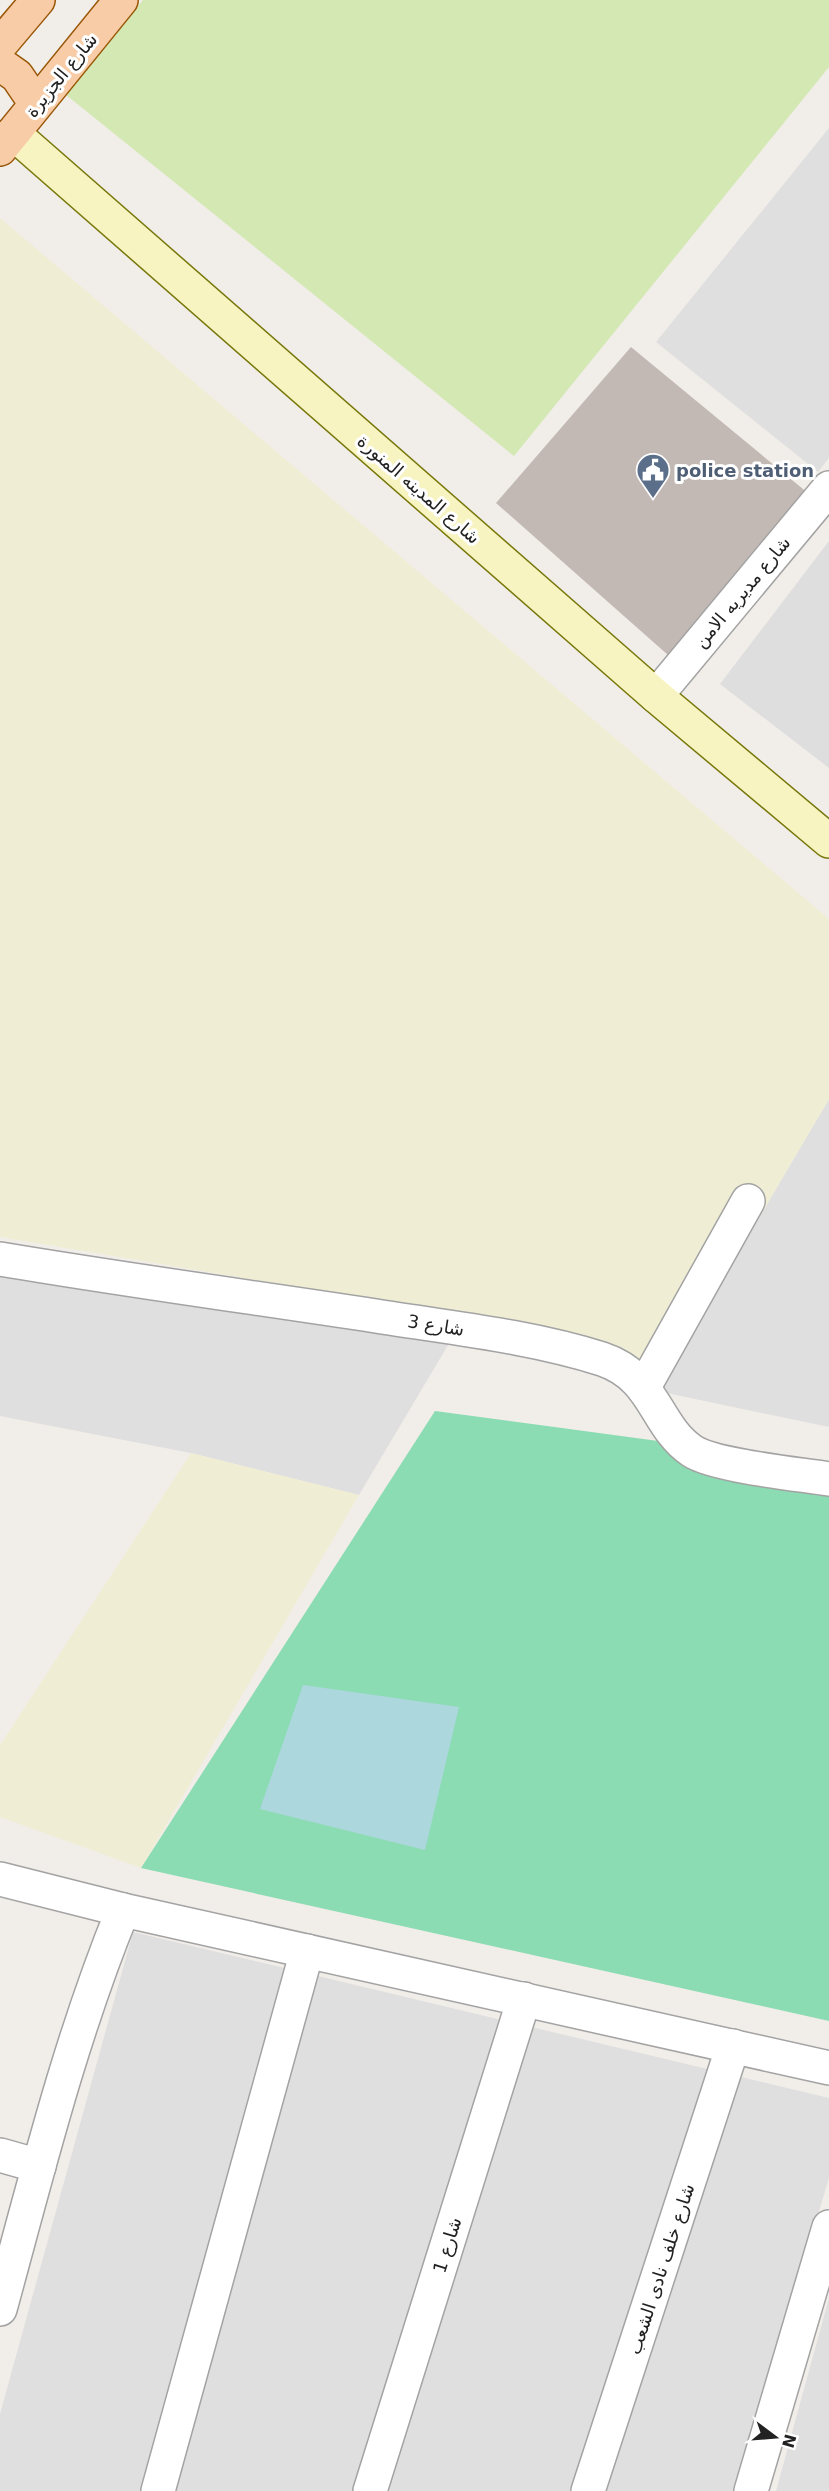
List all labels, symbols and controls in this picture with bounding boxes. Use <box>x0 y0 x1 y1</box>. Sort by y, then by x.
street label: شارع الجزيرة <box>21 29 102 122</box>
street label: شارع المدينه المنورة <box>353 430 485 549</box>
public building icon: police station <box>635 452 671 499</box>
place label: police station <box>676 460 814 481</box>
street label: شارع مديريه الامن <box>689 532 795 653</box>
street label: شارع 3 <box>406 1310 466 1341</box>
street label: شارع خلف نادى الشعب <box>623 2181 700 2357</box>
street label: شارع 1 <box>429 2215 466 2276</box>
north arrow <box>745 2407 805 2467</box>
text: N <box>778 2432 800 2450</box>

